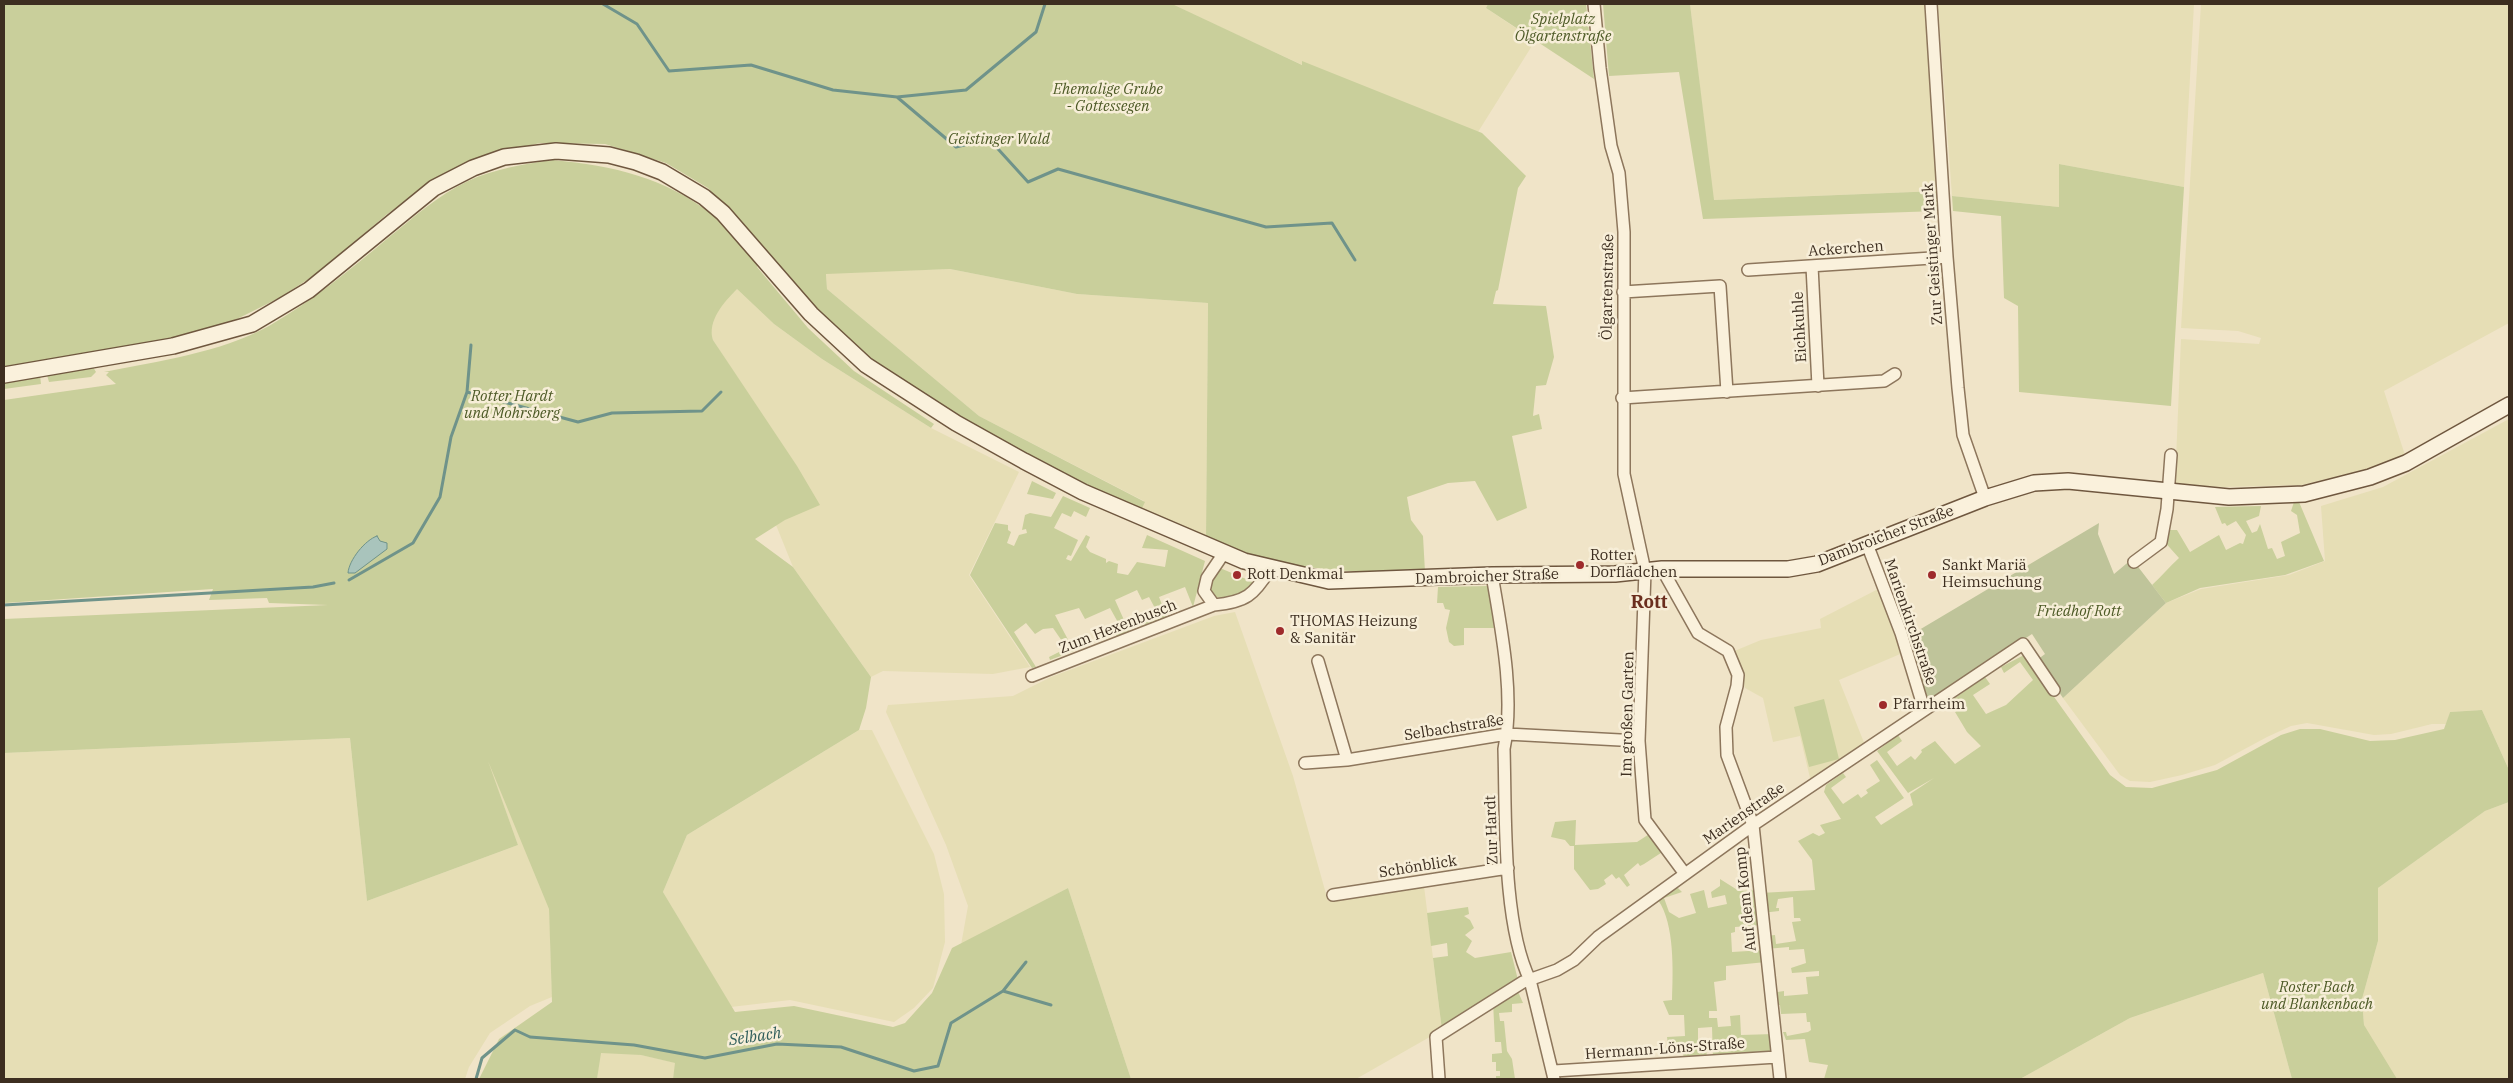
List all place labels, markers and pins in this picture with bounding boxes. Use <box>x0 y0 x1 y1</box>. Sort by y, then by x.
place label: Rotter Dorflädchen <box>1590 547 1677 582</box>
place label: Sankt Mariä Heimsuchung <box>1942 557 2042 592</box>
marker: Rotter Dorflädchen <box>1574 559 1586 571</box>
place label: Rott Denkmal <box>1247 566 1343 584</box>
marker: Rott Denkmal <box>1231 569 1243 581</box>
marker: Sankt Mariä Heimsuchung <box>1926 569 1938 581</box>
place label: THOMAS Heizung & Sanitär <box>1290 613 1417 648</box>
marker: THOMAS Heizung & Sanitär <box>1274 625 1286 637</box>
place label: Pfarrheim <box>1893 696 1965 714</box>
marker: Pfarrheim <box>1877 699 1889 711</box>

